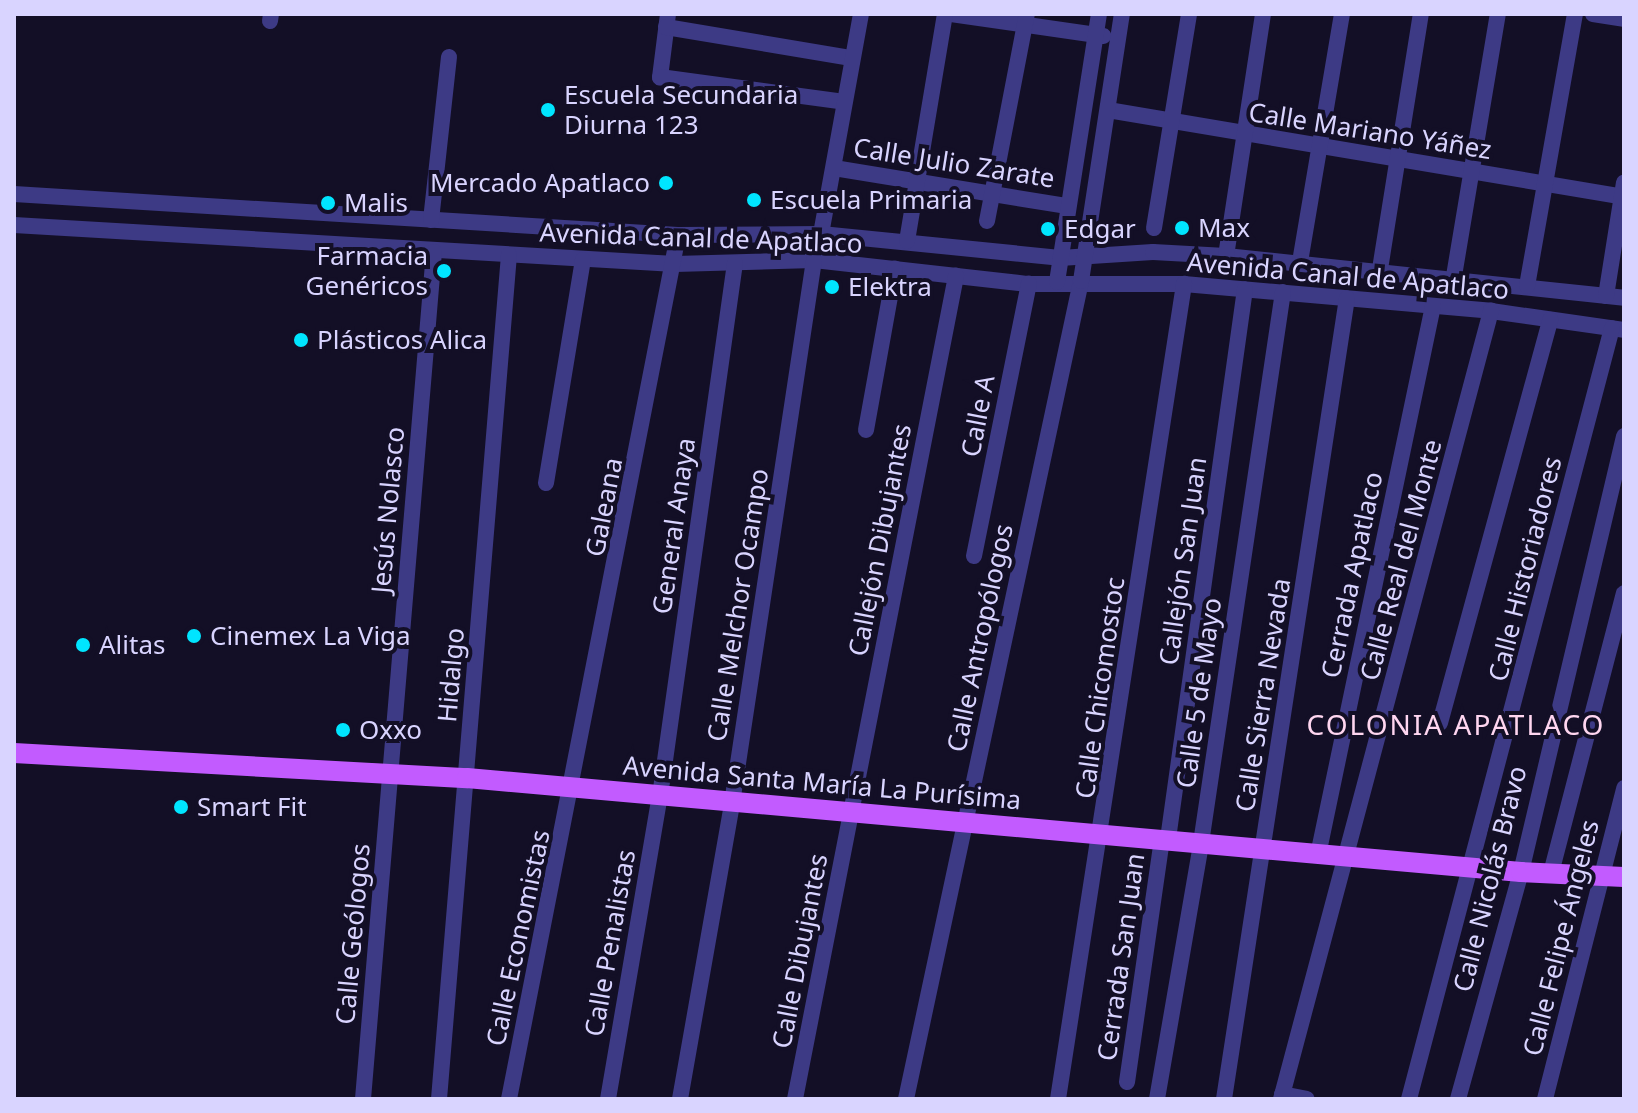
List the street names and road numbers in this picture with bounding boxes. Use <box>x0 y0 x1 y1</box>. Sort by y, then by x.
street label: Calle Mariano Yáñez <box>1246 96 1494 166</box>
street label: Calle Julio Zarate <box>851 132 1057 194</box>
street label: Avenida Canal de Apatlaco <box>539 217 863 259</box>
street label: Avenida Canal de Apatlaco <box>1186 246 1510 306</box>
street label: Calle A <box>955 373 1001 459</box>
street label: Callejón Dibujantes <box>842 421 918 659</box>
street label: Jesús Nolasco <box>365 425 411 595</box>
street label: General Anaya <box>646 436 702 616</box>
street label: Calle Real del Monte <box>1354 436 1448 684</box>
street label: Calle Historiadores <box>1482 453 1568 685</box>
street label: Galeana <box>579 455 629 559</box>
street label: Callejón San Juan <box>1153 455 1213 667</box>
street label: Calle Melchor Ocampo <box>701 466 775 744</box>
street label: Cerrada Apatlaco <box>1315 469 1389 681</box>
street label: Calle Antropólogos <box>941 521 1019 755</box>
street label: Calle Chicomostoc <box>1069 575 1131 801</box>
street label: Calle Sierra Nevada <box>1229 576 1297 814</box>
street label: Calle 5 de Mayo <box>1170 596 1228 790</box>
street label: Hidalgo <box>431 626 471 724</box>
street label: Avenida Santa María La Purísima <box>622 750 1022 816</box>
street label: Calle Nicolás Bravo <box>1447 763 1533 995</box>
street label: Calle Felipe Ángeles <box>1517 817 1605 1059</box>
street label: Calle Economistas <box>480 827 556 1049</box>
street label: Calle Geólogos <box>330 842 376 1026</box>
street label: Calle Penalistas <box>578 847 642 1039</box>
street label: Calle Dibujantes <box>766 851 834 1051</box>
street label: Cerrada San Juan <box>1091 851 1151 1063</box>

